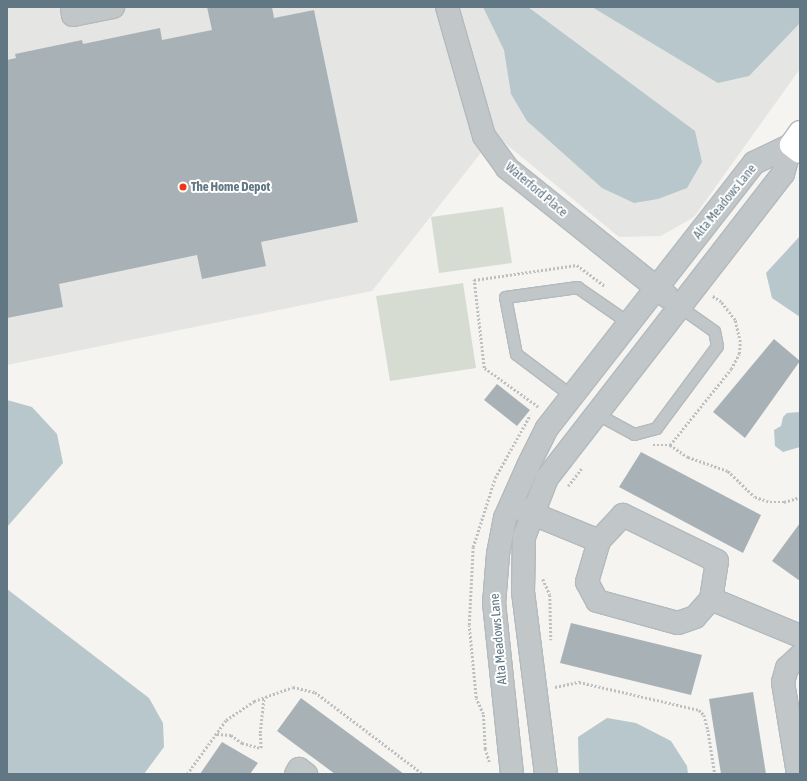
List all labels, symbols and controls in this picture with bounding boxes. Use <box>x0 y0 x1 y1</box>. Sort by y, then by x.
street label: Waterford Place <box>502 159 570 221</box>
street label: Alta Meadows Lane <box>690 161 760 243</box>
place label: The Home Depot <box>191 179 270 195</box>
marker: The Home Depot <box>178 182 188 192</box>
street label: Alta Meadows Lane <box>487 593 511 685</box>

